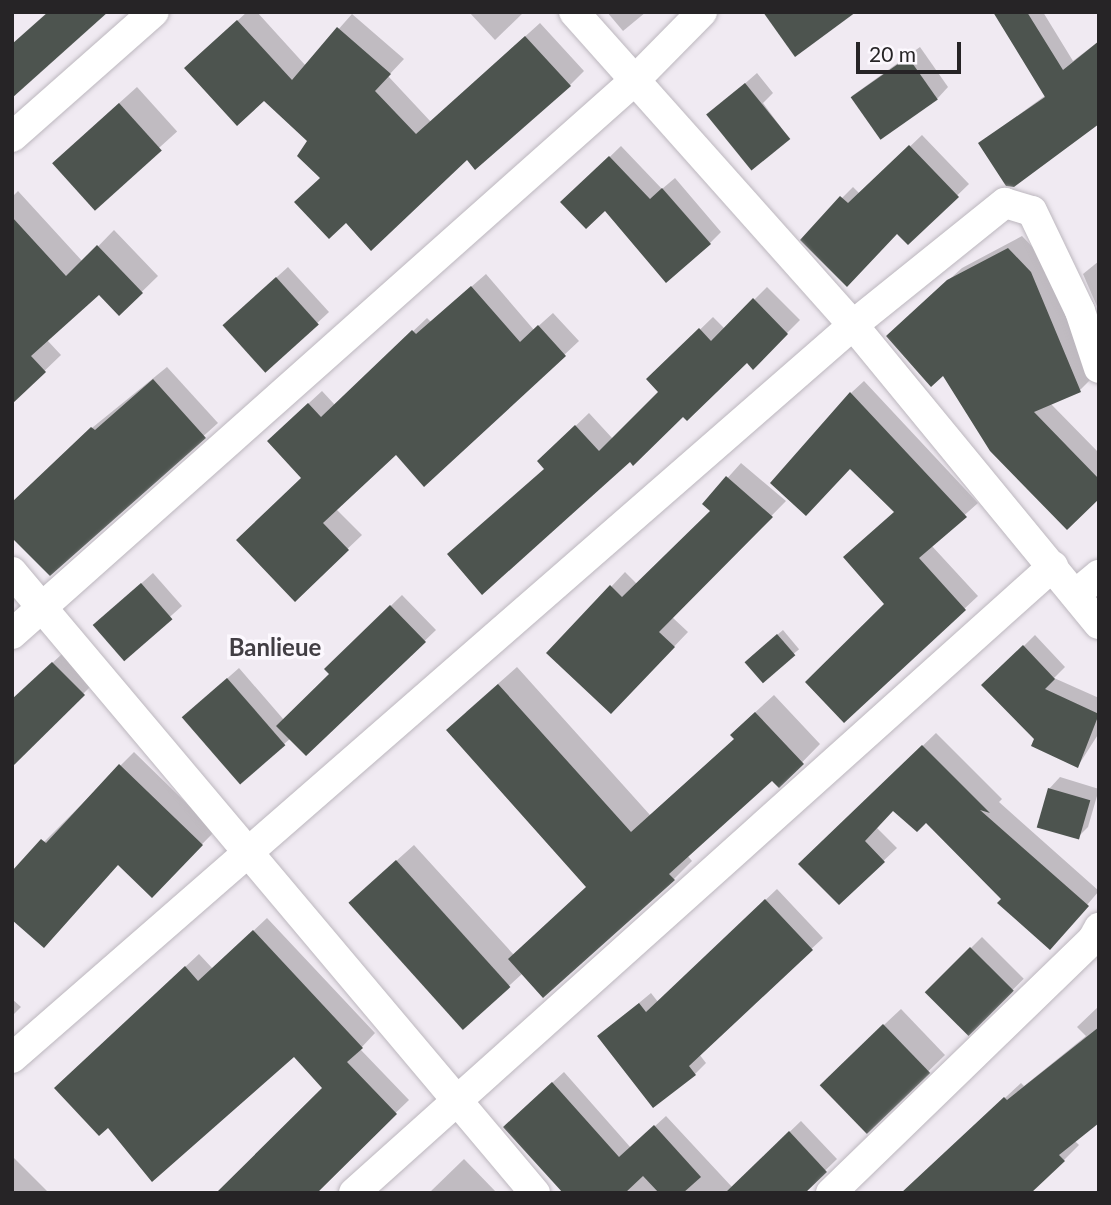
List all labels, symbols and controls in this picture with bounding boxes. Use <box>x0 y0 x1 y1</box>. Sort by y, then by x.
scale bar <box>859 28 964 72</box>
text: 20 m <box>869 41 916 66</box>
district label: Banlieue <box>229 633 321 661</box>

